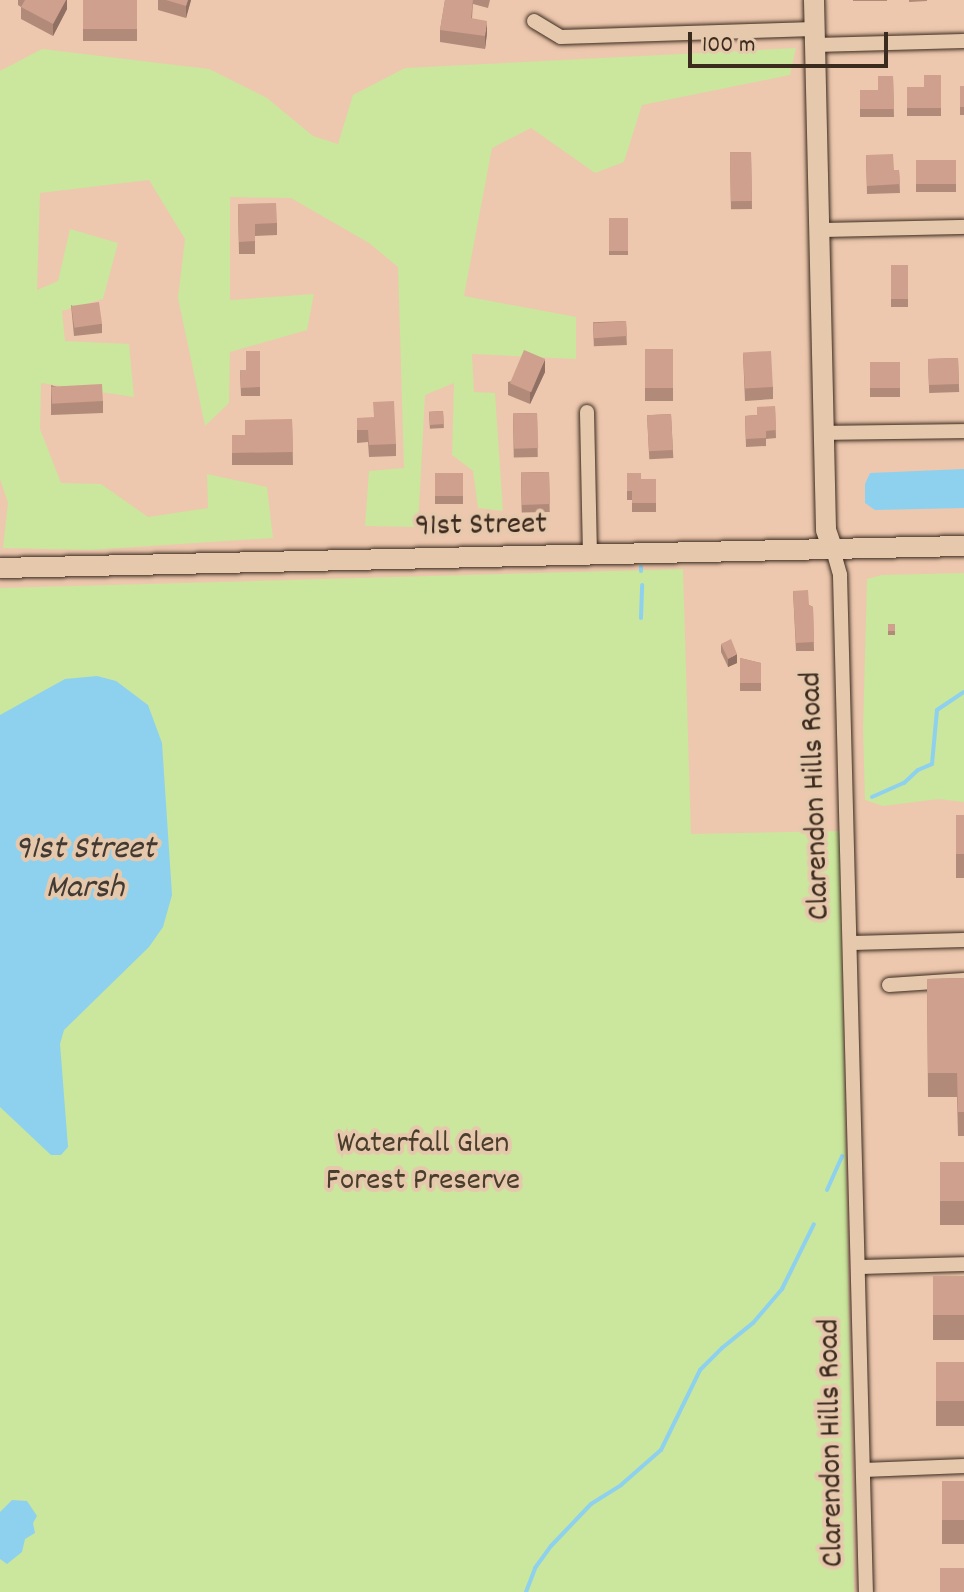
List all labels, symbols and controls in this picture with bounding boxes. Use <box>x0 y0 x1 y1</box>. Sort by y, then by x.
scale bar <box>692 16 892 66</box>
text: 100 m <box>702 29 755 63</box>
street label: 91st Street <box>415 507 547 547</box>
street label: Clarendon Hills Road <box>793 671 841 921</box>
water label: 91st Street Marsh <box>15 830 155 910</box>
park label: Waterfall Glen Forest Preserve <box>326 1127 520 1202</box>
street label: Clarendon Hills Road <box>812 1318 854 1568</box>

